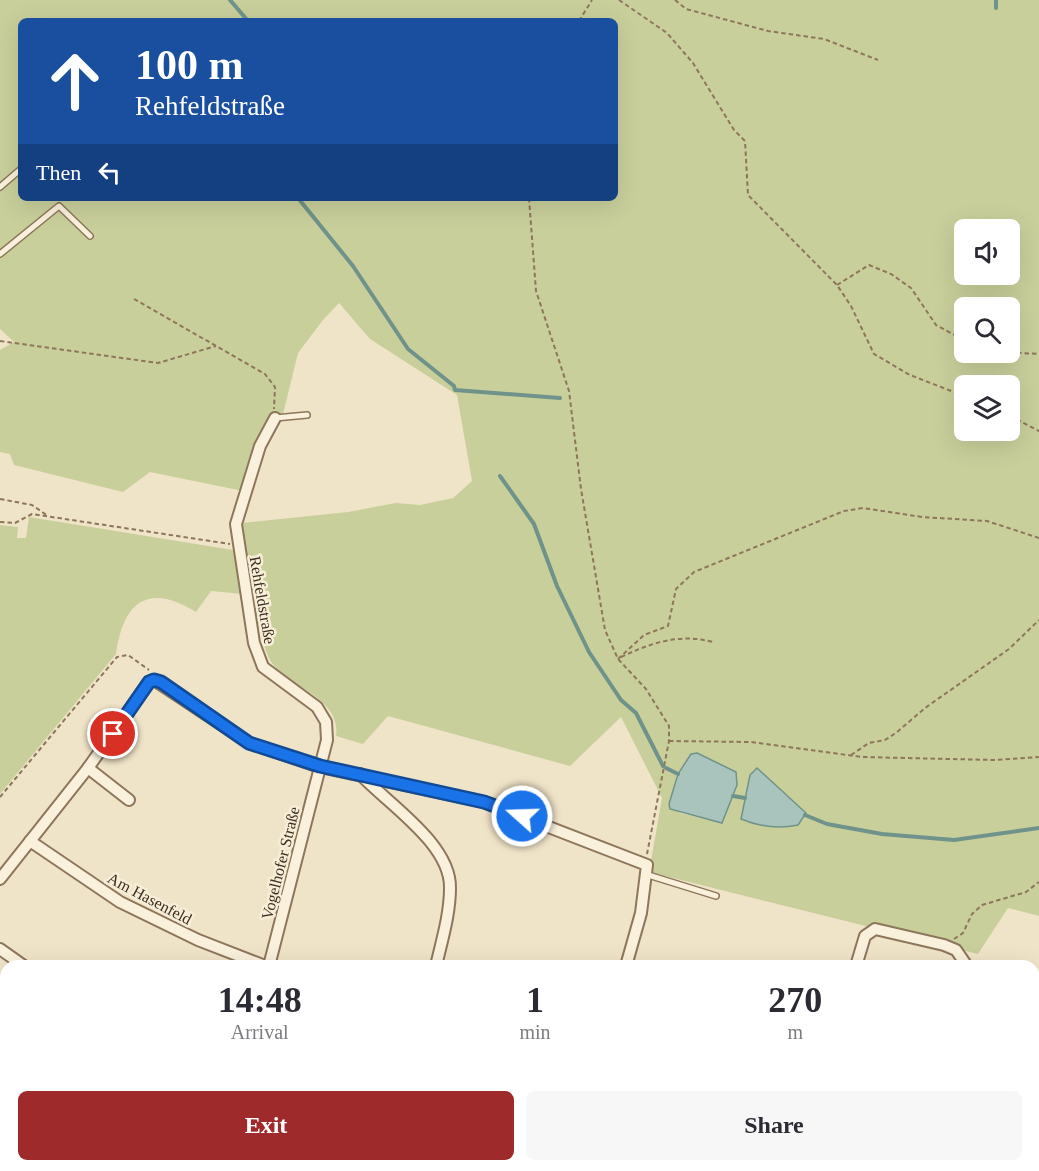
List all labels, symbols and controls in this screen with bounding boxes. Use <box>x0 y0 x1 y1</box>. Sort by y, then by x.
icon: ahead <box>36 42 114 120</box>
text: 100 m <box>135 42 244 88</box>
text: Rehfeldstraße <box>135 91 285 121</box>
icon: left <box>93 156 126 189</box>
text: Then <box>36 160 81 185</box>
map controls <box>954 219 1020 441</box>
button: sound <box>954 219 1020 285</box>
button: search <box>954 297 1020 363</box>
button: layers <box>954 375 1020 441</box>
street label: Rehfeldstraße <box>246 555 279 645</box>
pin <box>87 708 138 759</box>
icon: arrive <box>96 717 129 750</box>
position arrow <box>490 784 554 848</box>
street label: Vogelhofer Straße <box>258 805 304 922</box>
street label: Am Hasenfeld <box>105 869 195 928</box>
text: 14:48 <box>218 980 302 1020</box>
text: 1 <box>526 980 544 1020</box>
text: 270 <box>768 980 822 1020</box>
text: Arrival <box>231 1021 289 1043</box>
text: min <box>519 1021 551 1043</box>
text: m <box>788 1021 803 1043</box>
button: Exit <box>18 1091 514 1160</box>
button: Share <box>526 1091 1022 1160</box>

